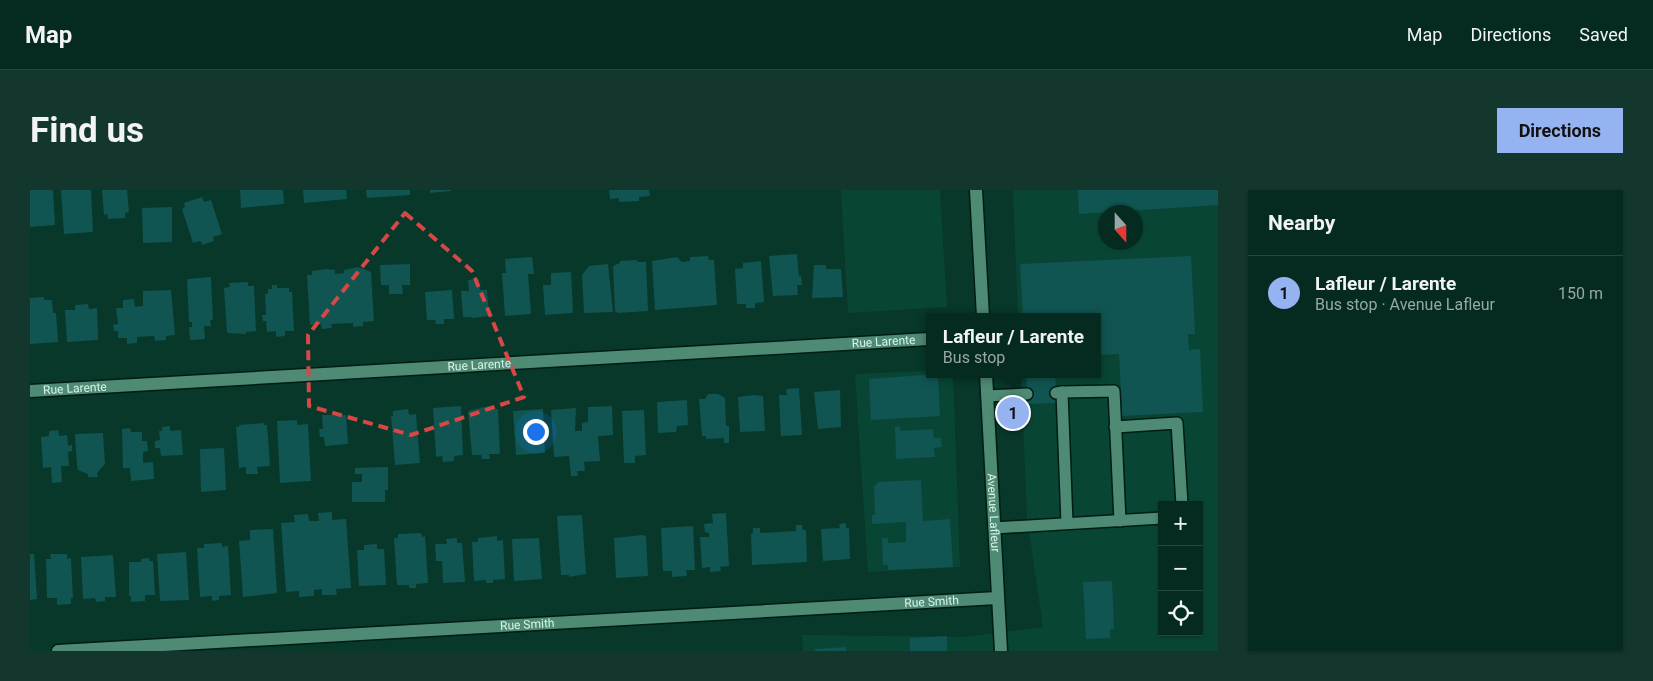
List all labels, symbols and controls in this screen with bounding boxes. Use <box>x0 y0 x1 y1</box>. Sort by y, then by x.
text: Map <box>25 21 72 49</box>
text: Map <box>1407 24 1442 45</box>
text: Directions <box>1470 24 1551 45</box>
text: Saved <box>1579 24 1628 45</box>
button: Directions <box>1497 108 1623 153</box>
text: Find us <box>30 110 144 151</box>
north arrow <box>1098 205 1143 250</box>
text: Nearby <box>1268 211 1335 235</box>
text: Lafleur / Larente <box>1315 272 1456 295</box>
text: 1 <box>1279 284 1289 303</box>
text: 150 m <box>1558 284 1603 303</box>
text: Bus stop · Avenue Lafleur <box>1315 295 1495 314</box>
popup <box>926 313 1101 378</box>
text: Lafleur / Larente <box>943 325 1084 348</box>
street label: Rue Larente <box>851 333 916 350</box>
text: Bus stop <box>943 348 1005 367</box>
street label: Rue Larente <box>447 356 511 374</box>
street label: Rue Larente <box>43 380 107 397</box>
pin: 1 <box>997 394 1029 432</box>
your location <box>523 419 549 445</box>
street label: Avenue Lafleur <box>984 473 1003 553</box>
map controls <box>1158 501 1203 636</box>
button: + <box>1158 501 1203 546</box>
button: − <box>1158 546 1203 591</box>
button: locate <box>1158 591 1203 636</box>
street label: Rue Smith <box>904 593 959 610</box>
street label: Rue Smith <box>500 616 555 633</box>

